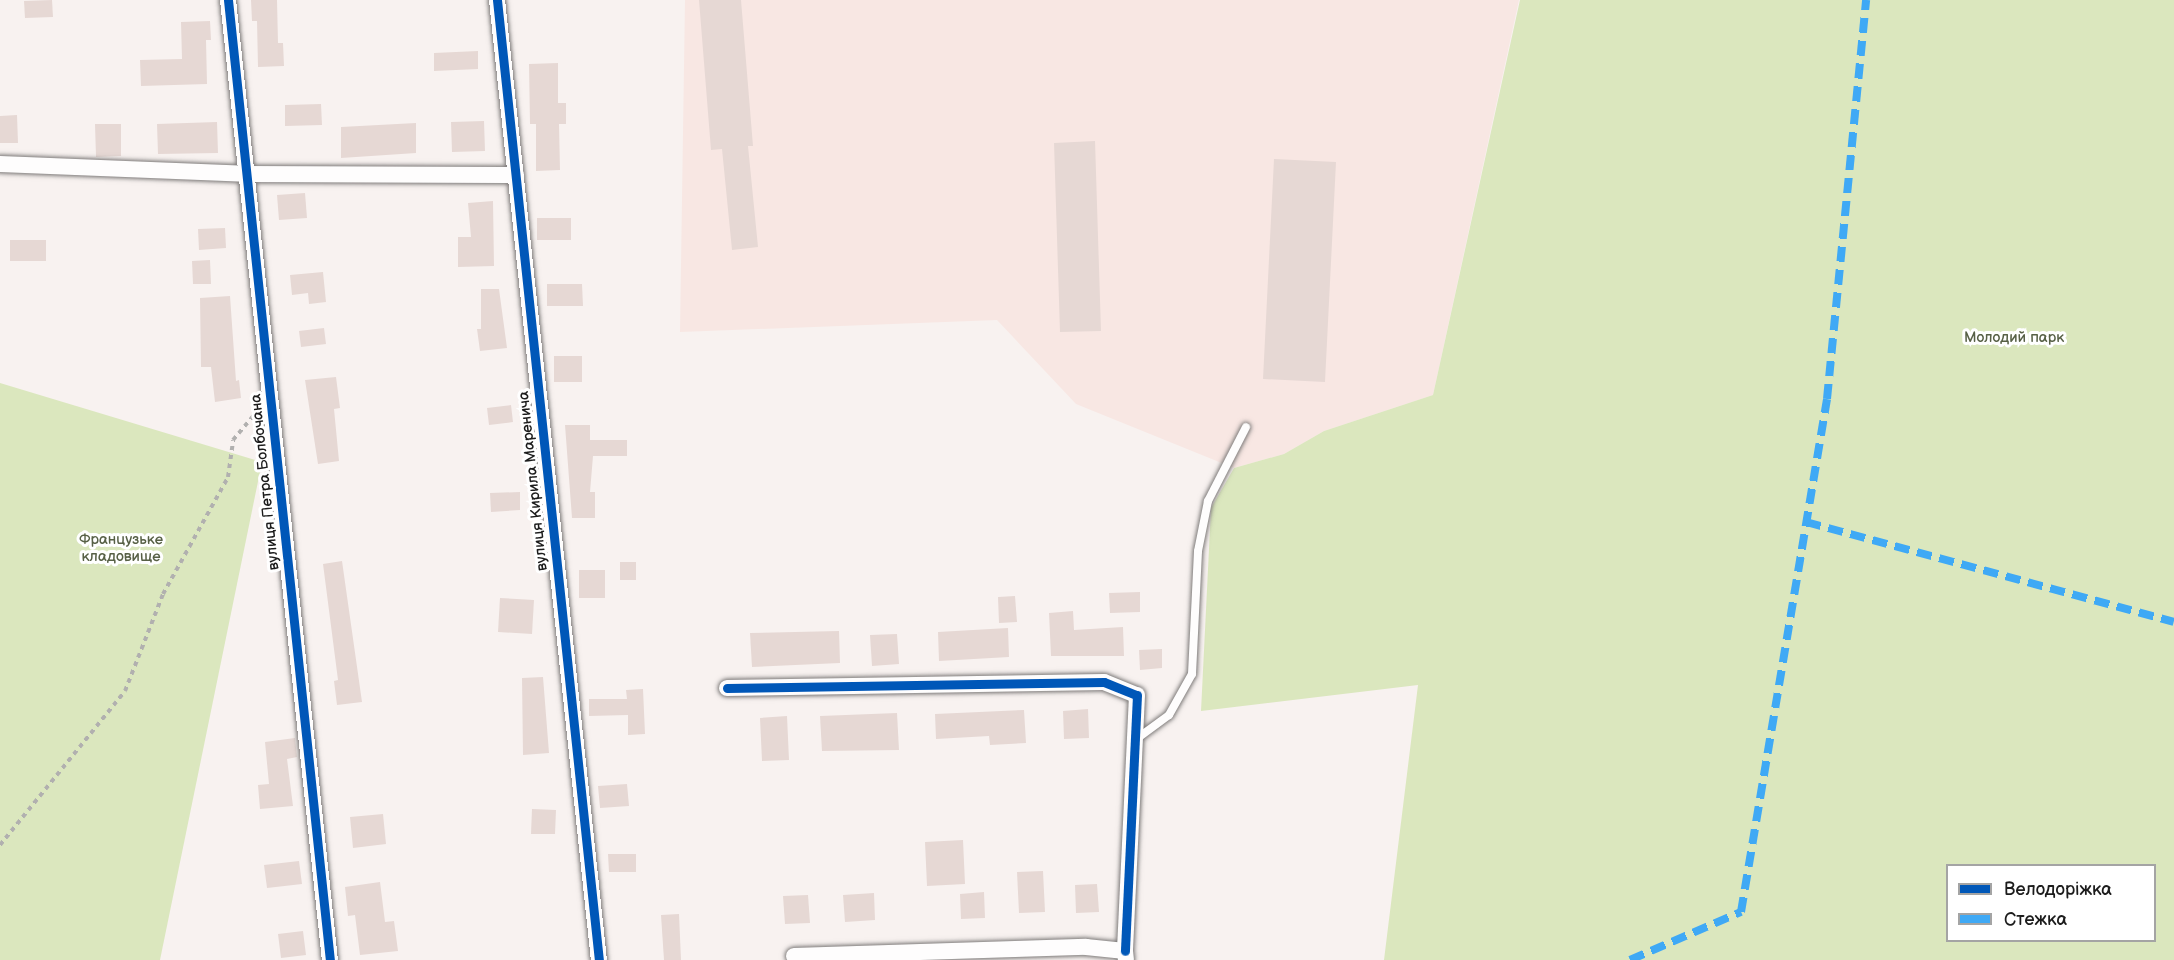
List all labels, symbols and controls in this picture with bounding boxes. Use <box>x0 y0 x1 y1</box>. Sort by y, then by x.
park label: Молодий парк <box>1964 329 2064 347</box>
street label: вулиця Кирила Маренича <box>515 390 551 572</box>
street label: вулиця Петра Болбочана <box>247 393 283 571</box>
park label: Французьке кладовище <box>79 530 163 565</box>
legend <box>1946 864 2156 942</box>
text: Велодоріжка <box>2004 879 2112 900</box>
text: Стежка <box>2004 909 2067 930</box>

